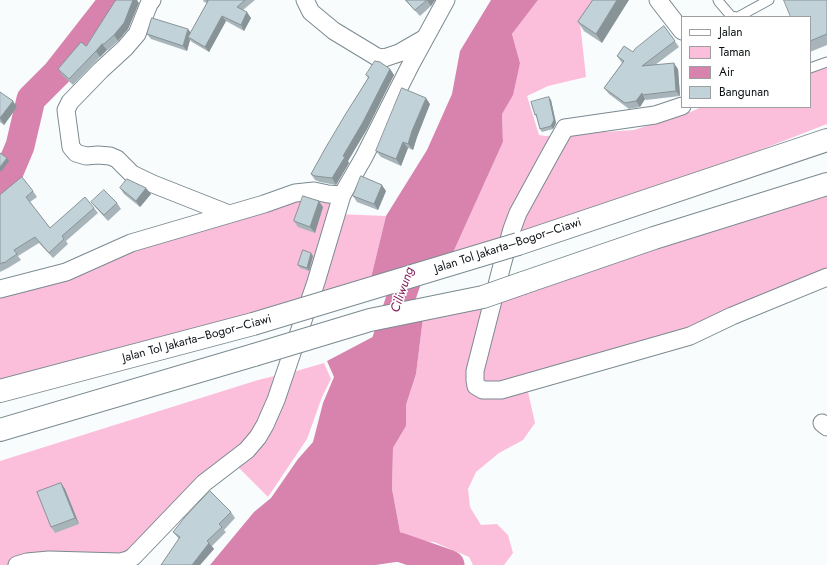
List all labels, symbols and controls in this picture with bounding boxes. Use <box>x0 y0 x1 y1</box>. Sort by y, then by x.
legend <box>681 16 811 108</box>
text: Jalan <box>719 23 742 41</box>
text: Taman <box>719 43 751 61</box>
text: Air <box>719 63 734 81</box>
text: Bangunan <box>719 83 769 101</box>
street label: Jalan Tol Jakarta–Bogor–Ciawi <box>433 215 583 277</box>
water label: Ciliwung <box>388 265 418 315</box>
street label: Jalan Tol Jakarta–Bogor–Ciawi <box>121 312 273 366</box>

